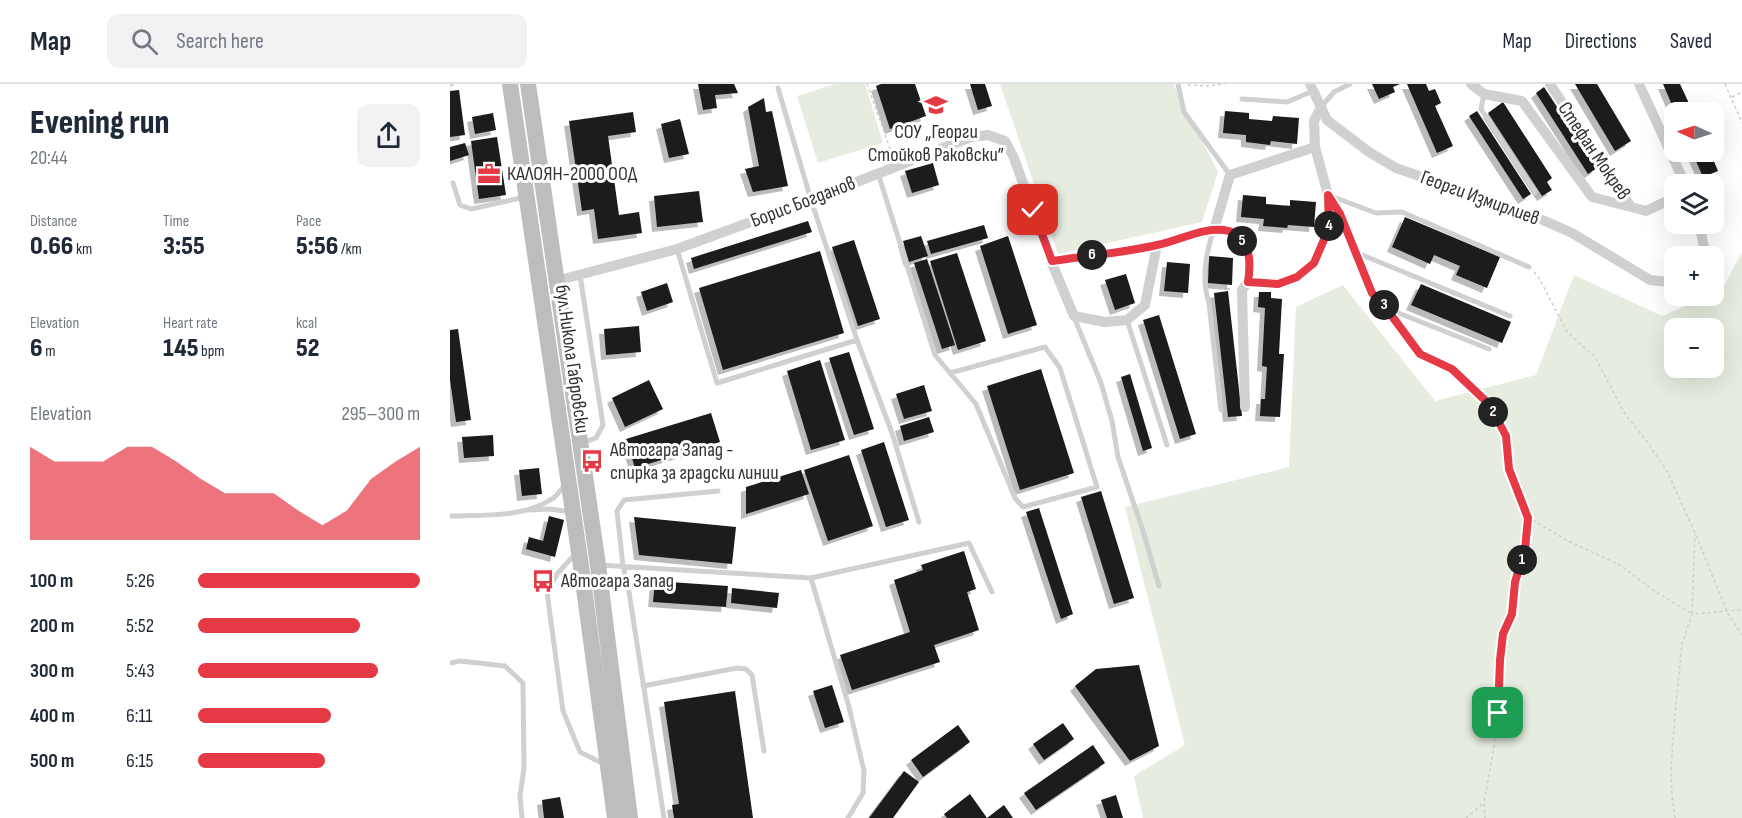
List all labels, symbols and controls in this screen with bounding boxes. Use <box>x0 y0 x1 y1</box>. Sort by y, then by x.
search box <box>107 14 527 68</box>
text: Map <box>30 25 71 58</box>
icon: search <box>128 25 161 58</box>
text: Search here <box>176 28 264 55</box>
text: Map <box>1502 29 1532 54</box>
text: Directions <box>1565 29 1637 54</box>
text: Saved <box>1670 29 1712 54</box>
school or university icon: СОУ „Георги Стойков Раковски” <box>923 92 949 118</box>
street label: Стефан Мокрев <box>1552 97 1636 205</box>
north arrow <box>1664 102 1724 162</box>
map controls <box>1664 102 1724 378</box>
text: Evening run <box>30 103 170 143</box>
button: share <box>357 104 420 167</box>
place label: СОУ „Георги Стойков Раковски” <box>868 120 1004 167</box>
text: 20:44 <box>30 146 68 170</box>
office icon: КАЛОЯН-2000 ООД <box>476 161 502 187</box>
place label: КАЛОЯН-2000 ООД <box>507 162 638 186</box>
street label: Георги Измирлиев <box>1417 165 1543 231</box>
street label: Борис Богданов <box>747 171 859 233</box>
button: layers <box>1664 174 1724 234</box>
pin <box>1007 184 1058 235</box>
icon: check <box>1016 193 1049 226</box>
pin: 4 <box>1314 211 1344 241</box>
text: Distance <box>30 212 77 231</box>
text: Time <box>163 212 189 231</box>
text: Pace <box>296 212 321 231</box>
text: 4 <box>1325 216 1333 235</box>
pin: 5 <box>1227 226 1257 256</box>
text: 0.66 <box>30 231 73 262</box>
text: 3:55 <box>163 231 205 262</box>
text: 5:56 <box>296 231 339 262</box>
text: 5 <box>1238 231 1246 250</box>
text: km <box>73 240 92 259</box>
text: /km <box>339 240 362 259</box>
pin: 6 <box>1077 240 1107 270</box>
text: 6 <box>1088 245 1096 264</box>
button: + <box>1664 246 1724 306</box>
street label: бул.Никола Габровски <box>550 283 594 435</box>
pin: 3 <box>1369 290 1399 320</box>
text: 3 <box>1380 295 1388 314</box>
text: Elevation <box>30 314 79 333</box>
text: Heart rate <box>163 314 218 333</box>
text: kcal <box>296 314 317 333</box>
button: − <box>1664 318 1724 378</box>
text: 6 <box>30 333 43 364</box>
text: 145 <box>163 333 198 364</box>
text: 52 <box>296 333 320 364</box>
text: m <box>43 342 55 361</box>
text: bpm <box>198 342 225 361</box>
pin: 2 <box>1478 397 1508 427</box>
text: Elevation <box>30 402 92 426</box>
text: 295–300 m <box>342 402 420 426</box>
text: 2 <box>1489 402 1497 421</box>
place label: Автогара Запад - спирка за градски линии <box>609 438 779 485</box>
bus stop icon: Автогара Запад - спирка за градски линии <box>579 448 605 474</box>
pin: 1 <box>1507 545 1537 575</box>
text: 1 <box>1519 550 1525 569</box>
bus stop icon: Автогара Запад <box>530 568 556 594</box>
text: 100 m <box>30 569 73 593</box>
text: 5:26 <box>126 569 155 593</box>
place label: Автогара Запад <box>560 569 674 593</box>
text: 200 m <box>30 614 74 638</box>
text: 5:52 <box>126 614 154 638</box>
text: 300 m <box>30 659 74 683</box>
text: 5:43 <box>126 659 155 683</box>
pin <box>1472 687 1523 738</box>
icon: arrive <box>1481 696 1514 729</box>
text: 400 m <box>30 704 75 728</box>
text: 6:11 <box>126 704 153 728</box>
text: 500 m <box>30 749 74 773</box>
text: 6:15 <box>126 749 154 773</box>

